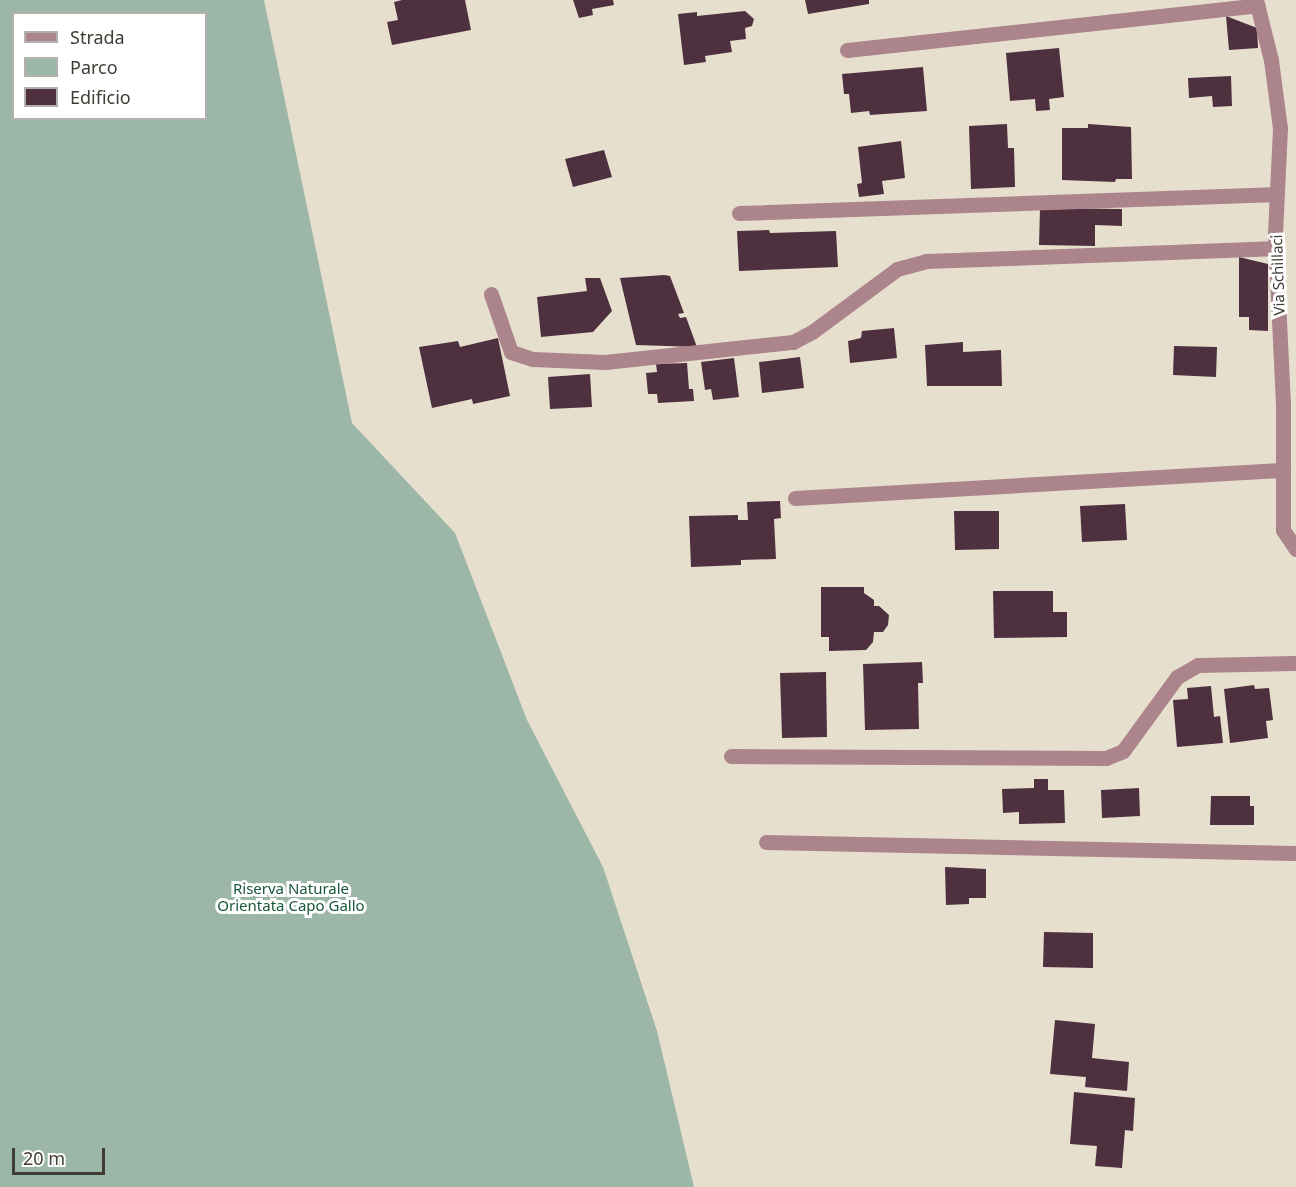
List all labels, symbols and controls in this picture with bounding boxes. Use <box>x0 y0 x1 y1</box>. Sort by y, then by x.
legend <box>12 12 207 120</box>
text: Strada <box>70 25 125 49</box>
text: Parco <box>70 55 118 79</box>
text: Edificio <box>70 85 131 109</box>
street label: Via Schillaci <box>1268 234 1288 316</box>
park label: Riserva Naturale Orientata Capo Gallo <box>217 879 365 914</box>
scale bar <box>15 1136 108 1174</box>
text: 20 m <box>23 1146 65 1170</box>

